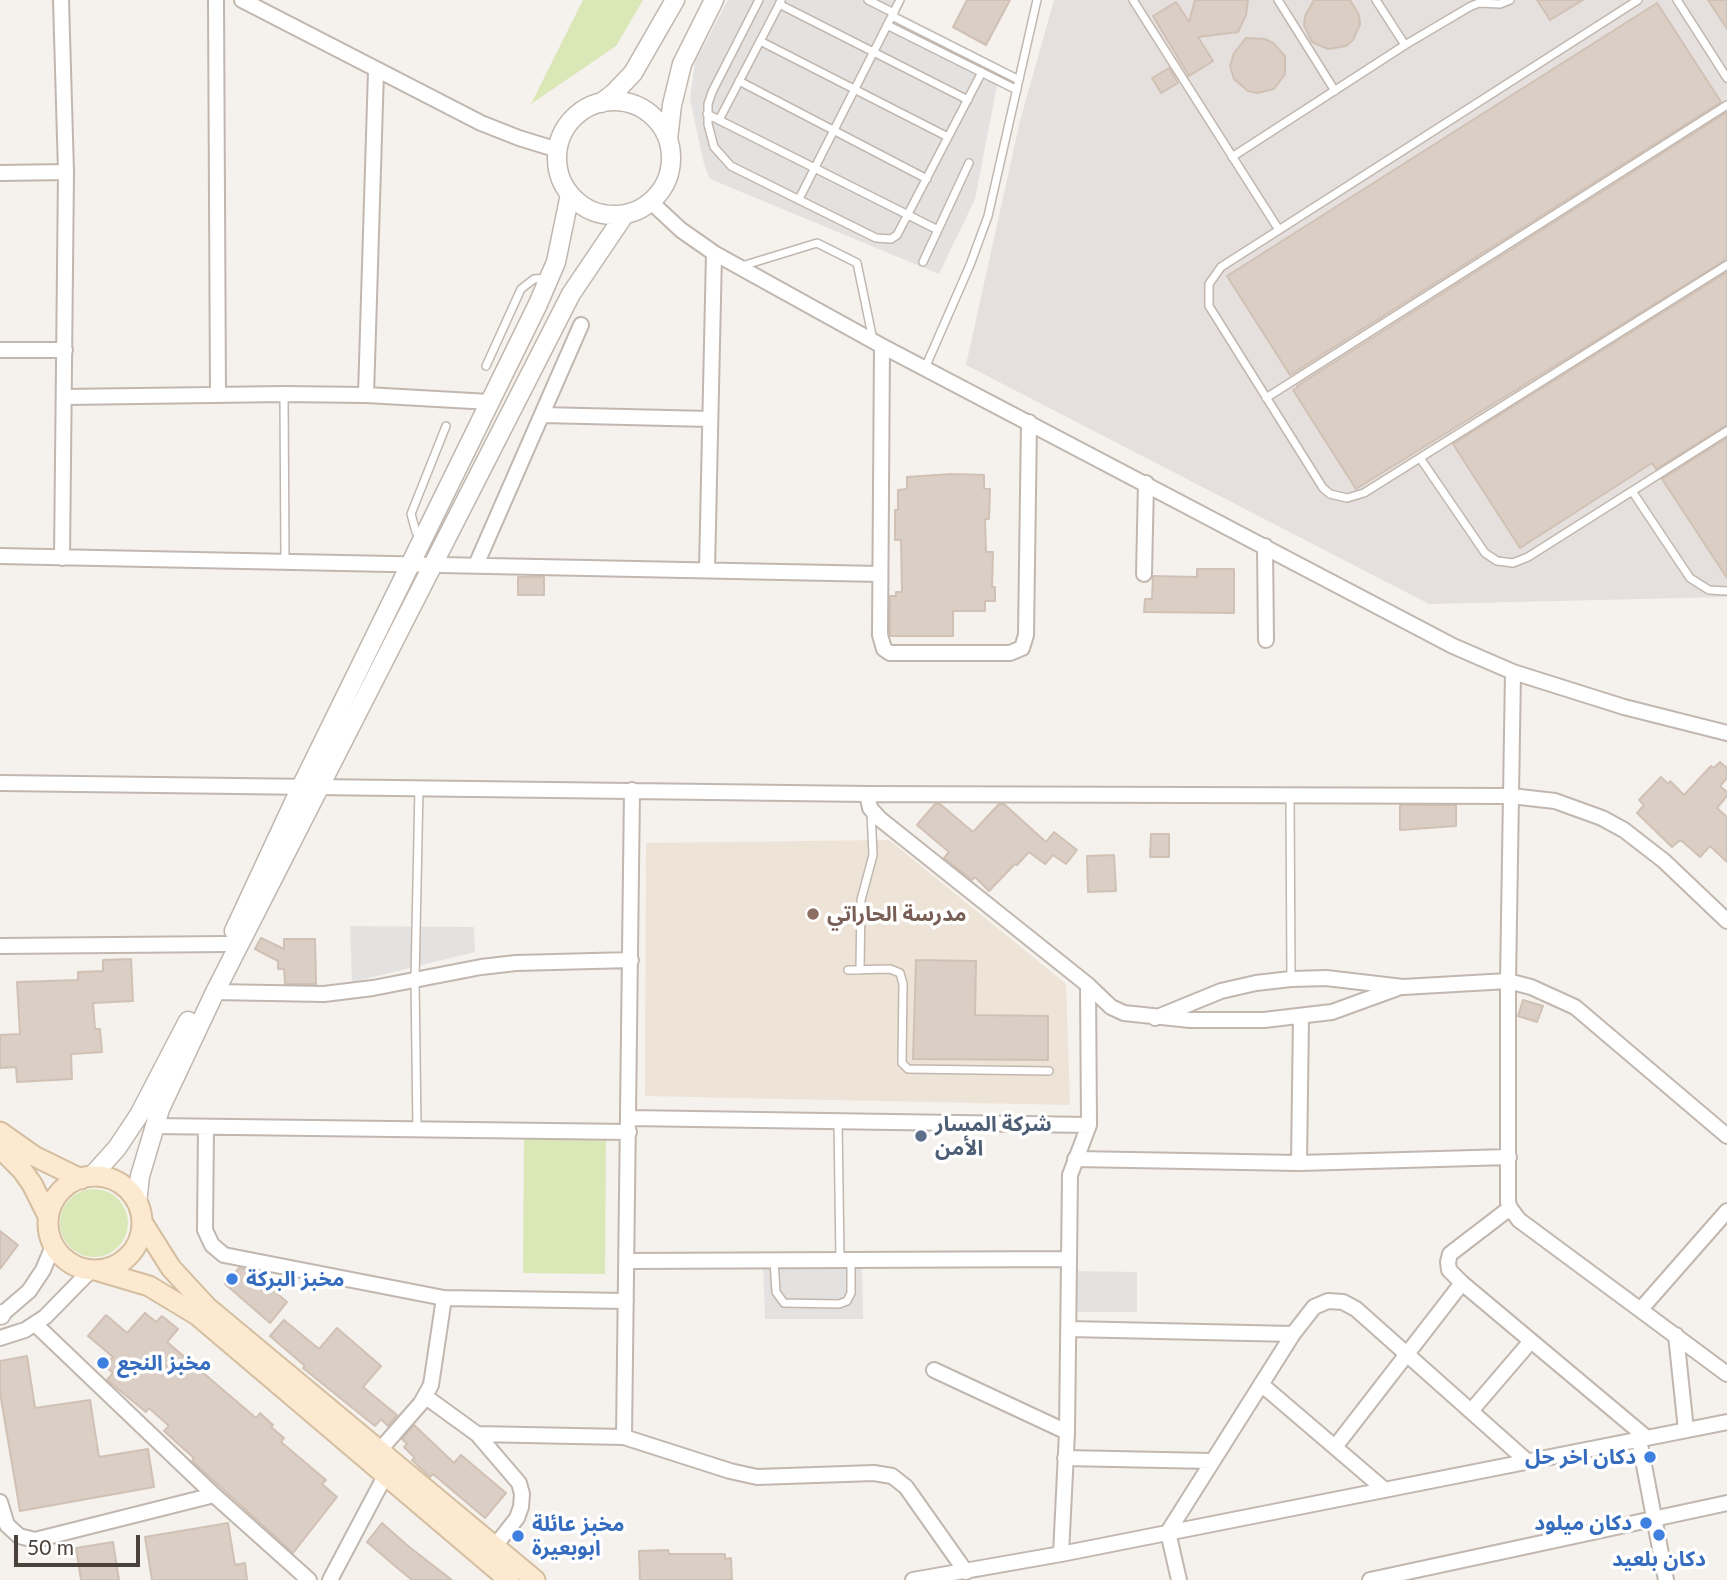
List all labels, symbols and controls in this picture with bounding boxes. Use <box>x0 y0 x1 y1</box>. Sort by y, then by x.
place label: مدرسة الحاراتي <box>827 901 966 927</box>
marker: مدرسة الحاراتي <box>805 906 821 922</box>
place label: شركة المسار الأمن <box>935 1111 1052 1161</box>
marker: شركة المسار الأمن <box>913 1128 929 1144</box>
place label: مخبز البركة <box>246 1266 344 1292</box>
marker: مخبز البركة <box>224 1271 240 1287</box>
place label: مخبز النجع <box>117 1350 211 1376</box>
marker: مخبز النجع <box>95 1355 111 1371</box>
place label: دكان اخر حل <box>1525 1444 1636 1470</box>
marker: دكان اخر حل <box>1642 1449 1658 1465</box>
place label: دكان ميلود <box>1534 1510 1632 1536</box>
place label: مخبز عائلة ابوبعيرة <box>532 1511 625 1561</box>
marker: دكان ميلود <box>1638 1515 1654 1531</box>
scale bar <box>18 1520 144 1564</box>
marker: دكان بلعيد <box>1651 1527 1667 1543</box>
marker: مخبز عائلة ابوبعيرة <box>510 1528 526 1544</box>
text: 50 m <box>27 1534 74 1559</box>
place label: دكان بلعيد <box>1612 1546 1706 1572</box>

